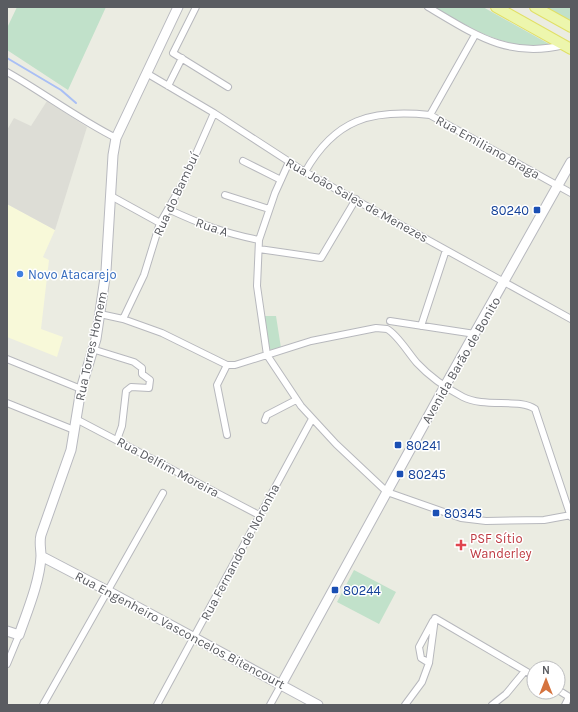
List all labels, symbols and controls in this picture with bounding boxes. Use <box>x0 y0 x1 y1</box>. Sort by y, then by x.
street label: Rua Emiliano Braga <box>433 112 543 182</box>
street label: Rua do Bambuí <box>150 150 202 238</box>
street label: Rua João Sales de Menezes <box>283 155 431 246</box>
place label: 80240 <box>491 203 529 218</box>
marker: 80240 <box>532 205 542 215</box>
street label: Rua A <box>194 214 231 240</box>
place label: Novo Atacarejo <box>28 267 117 282</box>
marker: Novo Atacarejo <box>15 269 25 279</box>
street label: Rua Torres Homem <box>72 290 110 402</box>
street label: Avenida Barão de Bonito <box>419 294 503 426</box>
street label: Rua Delfim Moreira <box>114 434 222 500</box>
place label: 80241 <box>406 438 441 453</box>
marker: 80241 <box>393 440 403 450</box>
place label: 80245 <box>408 467 446 482</box>
marker: 80245 <box>395 469 405 479</box>
street label: Rua Fernando de Noronha <box>198 481 282 623</box>
place label: 80345 <box>444 506 482 521</box>
marker: 80345 <box>431 508 441 518</box>
place label: PSF Sítio Wanderley <box>470 531 532 561</box>
marker: PSF Sítio Wanderley <box>455 539 467 551</box>
street label: Rua Engenheiro Vasconcelos Bitencourt <box>72 568 288 692</box>
place label: 80244 <box>343 583 381 598</box>
marker: 80244 <box>330 585 340 595</box>
north arrow <box>526 660 566 700</box>
text: N <box>542 664 550 677</box>

